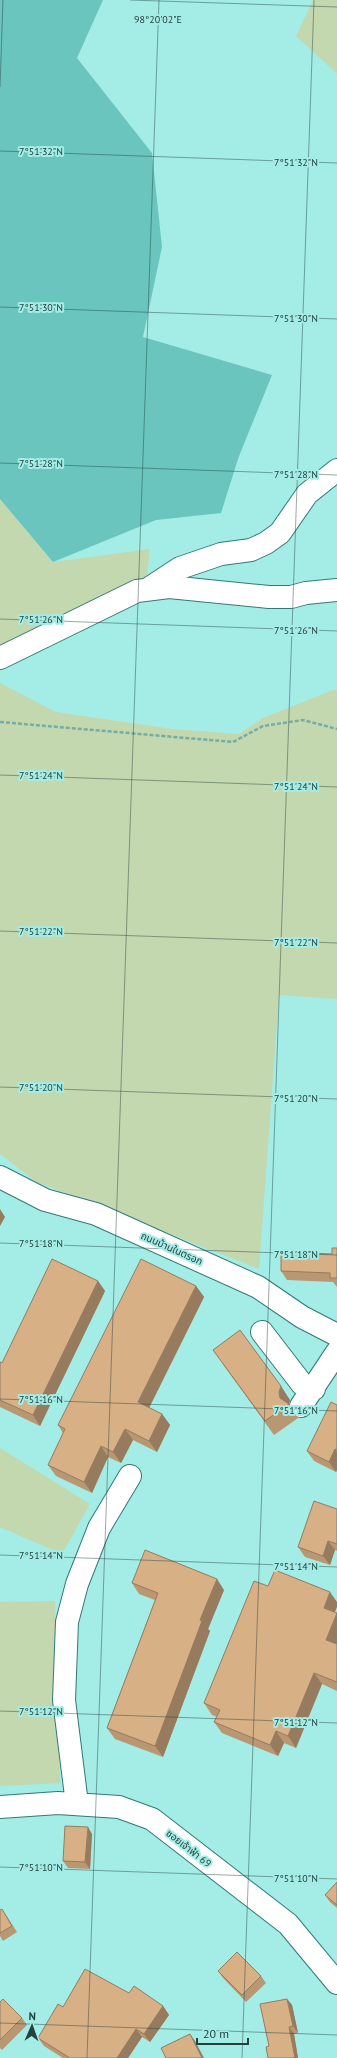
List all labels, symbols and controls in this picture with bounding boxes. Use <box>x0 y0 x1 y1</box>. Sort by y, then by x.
text: 98°20'02"E <box>134 13 182 26</box>
text: 7°51'32"N <box>19 145 63 158</box>
text: 7°51'32"N <box>274 156 318 169</box>
text: 7°51'30"N <box>19 301 63 314</box>
text: 7°51'30"N <box>274 312 318 325</box>
text: 7°51'28"N <box>19 457 63 470</box>
text: 7°51'28"N <box>274 468 318 481</box>
text: 7°51'26"N <box>19 613 63 626</box>
text: 7°51'26"N <box>274 624 318 637</box>
text: 7°51'24"N <box>19 769 63 782</box>
text: 7°51'24"N <box>274 780 318 793</box>
text: 7°51'22"N <box>19 925 63 938</box>
text: 7°51'22"N <box>274 936 318 949</box>
text: 7°51'20"N <box>19 1081 63 1094</box>
text: 7°51'20"N <box>274 1092 318 1105</box>
street label: ถนนบ้านในตรอก <box>139 1229 205 1268</box>
text: 7°51'18"N <box>19 1237 63 1250</box>
text: 7°51'18"N <box>274 1248 318 1261</box>
text: 7°51'16"N <box>19 1393 63 1406</box>
text: 7°51'16"N <box>274 1404 318 1417</box>
text: 7°51'14"N <box>19 1549 63 1562</box>
text: 7°51'14"N <box>274 1560 318 1573</box>
text: 7°51'12"N <box>19 1705 63 1718</box>
text: 7°51'12"N <box>274 1716 318 1729</box>
street label: ซอยเจ้าฟ้า 69 <box>164 1827 214 1870</box>
text: 7°51'10"N <box>19 1861 63 1874</box>
text: 7°51'10"N <box>274 1872 318 1885</box>
north arrow <box>12 2006 52 2046</box>
text: N <box>28 2009 36 2023</box>
scale bar <box>197 2020 248 2046</box>
text: 20 m <box>203 2026 229 2041</box>

